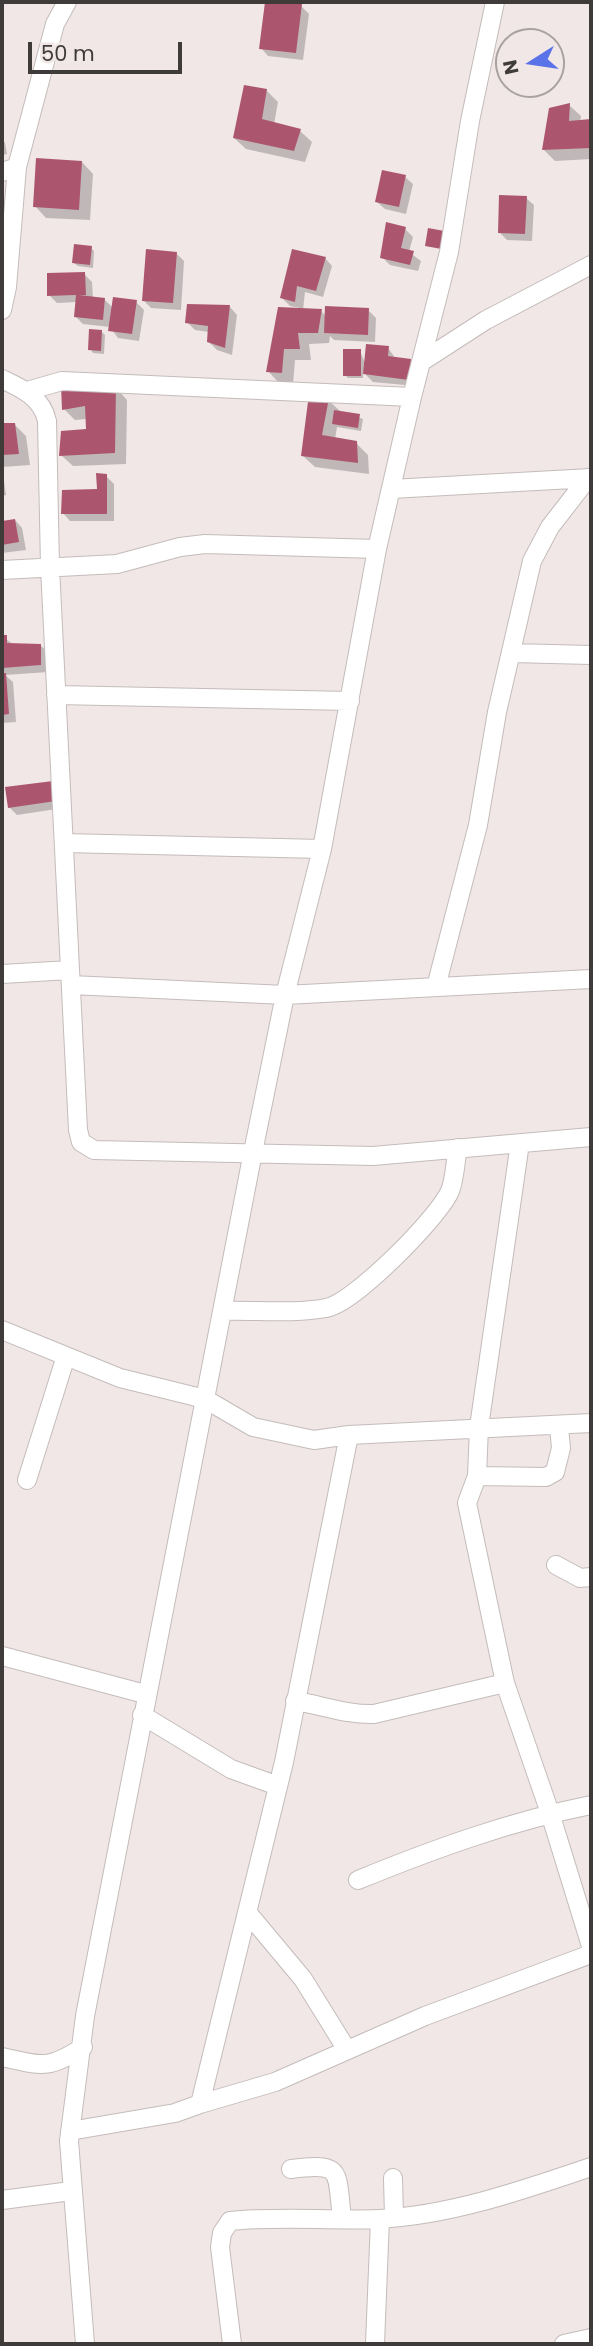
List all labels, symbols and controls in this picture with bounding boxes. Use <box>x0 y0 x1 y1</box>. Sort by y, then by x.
scale bar <box>32 28 186 72</box>
north arrow <box>495 28 565 98</box>
text: 50 m <box>41 39 95 68</box>
text: N <box>496 57 526 77</box>

